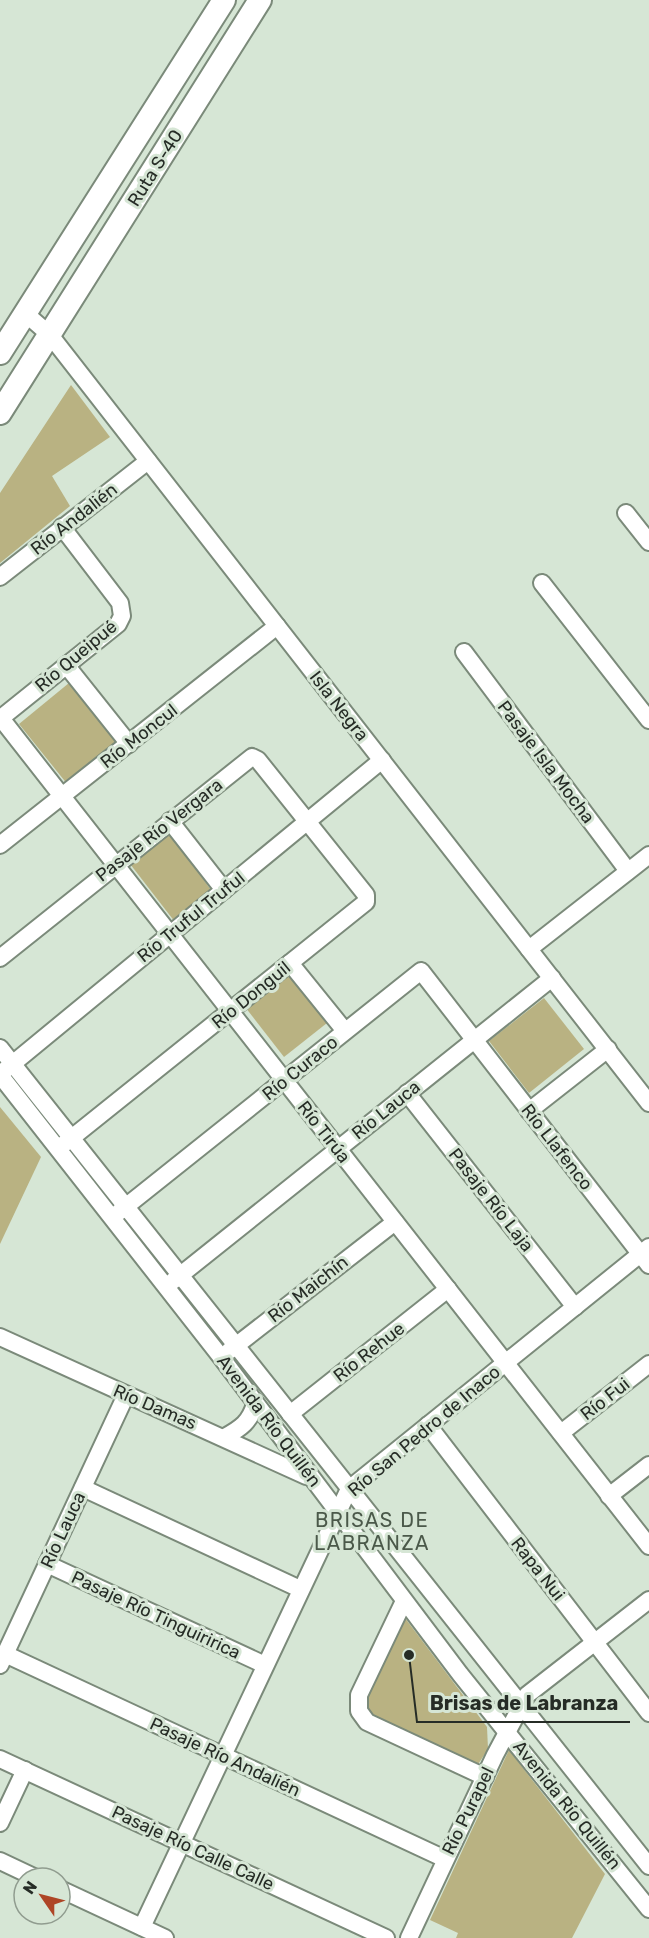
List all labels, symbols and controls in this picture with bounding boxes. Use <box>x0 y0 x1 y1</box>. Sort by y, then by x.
street label: Ruta S-40 <box>123 126 187 210</box>
street label: Río Andalién <box>26 478 122 560</box>
street label: Río Queipué <box>31 615 121 697</box>
street label: Isla Negra <box>305 667 373 745</box>
street label: Pasaje Isla Mocha <box>493 696 599 828</box>
street label: Río Moncul <box>96 699 182 773</box>
street label: Pasaje Río Vergara <box>91 774 227 886</box>
street label: Río Truful Truful <box>133 867 249 967</box>
street label: Río Donguil <box>207 957 295 1033</box>
street label: Río Curaco <box>258 1031 342 1105</box>
street label: Río Lauca <box>347 1076 425 1144</box>
street label: Río Tirúa <box>293 1097 355 1167</box>
street label: Río Llafenco <box>517 1100 597 1194</box>
street label: Pasaje Río Laja <box>444 1144 538 1256</box>
street label: Río Maichín <box>264 1251 352 1327</box>
street label: Río Rehue <box>329 1317 409 1387</box>
street label: Avenida Río Quillén <box>212 1351 326 1491</box>
street label: Río San Pedro de Inaco <box>343 1361 505 1501</box>
street label: Río Fui <box>576 1373 634 1425</box>
street label: Río Damas <box>110 1380 200 1434</box>
street label: Río Lauca <box>36 1488 90 1572</box>
district label: BRISAS DE LABRANZA <box>314 1508 430 1555</box>
street label: Rapa Nui <box>506 1533 570 1605</box>
street label: Pasaje Río Tinguiririca <box>68 1566 244 1664</box>
callout: Brisas de Labranza <box>417 1684 630 1722</box>
text: Brisas de Labranza <box>430 1691 618 1715</box>
street label: Pasaje Río Andalién <box>146 1712 304 1802</box>
street label: Avenida Río Quillén <box>508 1736 626 1874</box>
street label: Río Purapel <box>437 1763 499 1859</box>
street label: Pasaje Río Calle Calle <box>108 1801 278 1895</box>
north arrow <box>12 1866 72 1926</box>
text: N <box>19 1878 41 1898</box>

